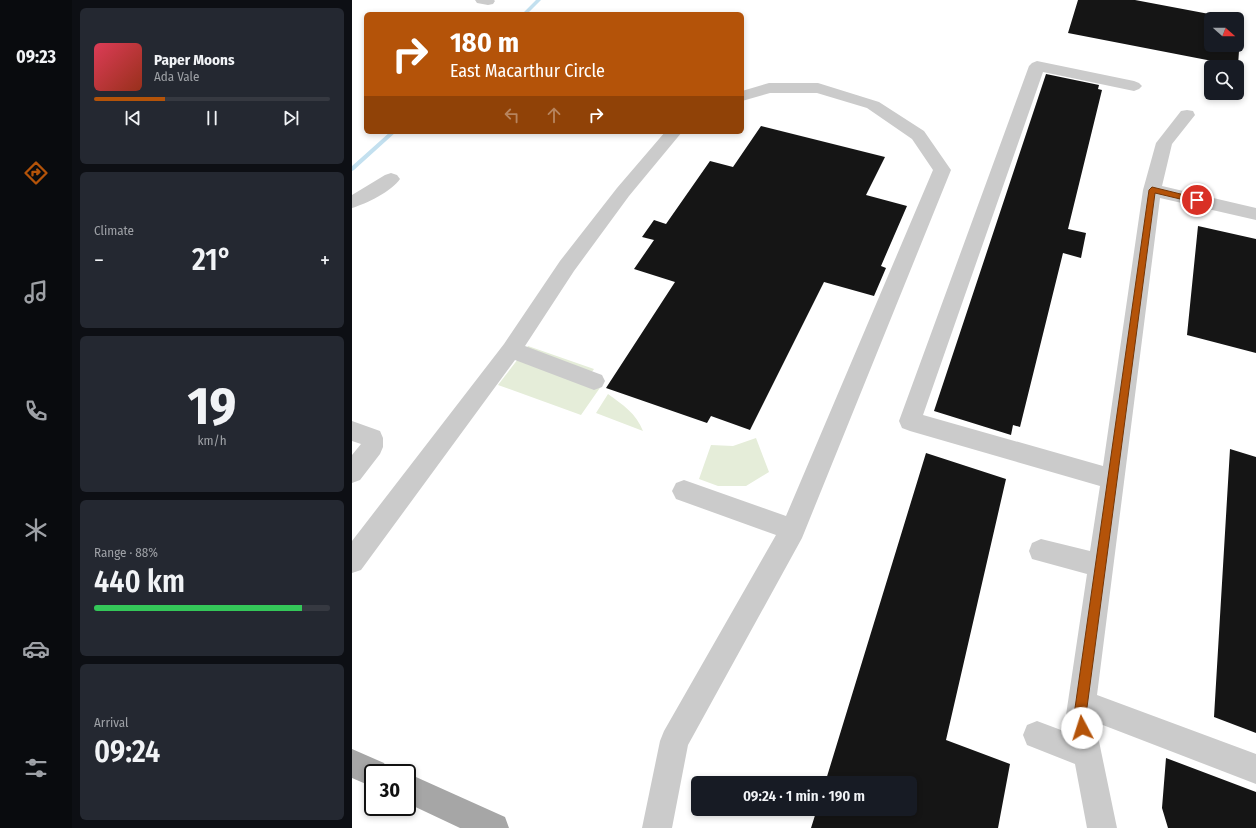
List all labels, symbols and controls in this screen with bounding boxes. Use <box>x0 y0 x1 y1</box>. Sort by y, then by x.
north arrow <box>1204 12 1244 52</box>
map controls <box>1204 12 1244 100</box>
text: 180 m <box>450 26 519 59</box>
icon: right <box>384 28 436 80</box>
text: 09:23 <box>16 46 56 68</box>
text: Paper Moons <box>154 51 235 69</box>
text: East Macarthur Circle <box>450 60 605 82</box>
button: search <box>1204 60 1244 100</box>
text: Ada Vale <box>154 69 199 84</box>
icon: left <box>501 104 523 126</box>
icon: ahead <box>543 104 565 126</box>
icon: right <box>585 104 607 126</box>
icon: previous <box>122 107 144 129</box>
icon: pause <box>201 107 223 129</box>
icon: next <box>280 107 302 129</box>
icon: directions <box>22 159 50 187</box>
pin <box>1180 183 1214 217</box>
icon: arrive <box>1186 189 1208 211</box>
text: Climate <box>94 223 134 238</box>
text: 21° <box>192 242 232 278</box>
text: − <box>94 247 104 274</box>
text: + <box>320 247 330 274</box>
icon: music <box>22 278 50 306</box>
text: 19 <box>188 375 236 438</box>
icon: phone <box>22 397 50 425</box>
text: km/h <box>198 433 227 448</box>
icon: climate <box>22 516 50 544</box>
text: Range · 88% <box>94 545 158 560</box>
text: 440 km <box>94 564 185 600</box>
icon: car <box>22 635 50 663</box>
position arrow <box>1061 707 1103 749</box>
text: Arrival <box>94 715 128 730</box>
text: 09:24 <box>94 734 160 770</box>
icon: filters <box>22 754 50 782</box>
speed limit sign: 30 <box>364 764 416 816</box>
text: 09:24 · 1 min · 190 m <box>743 787 865 805</box>

